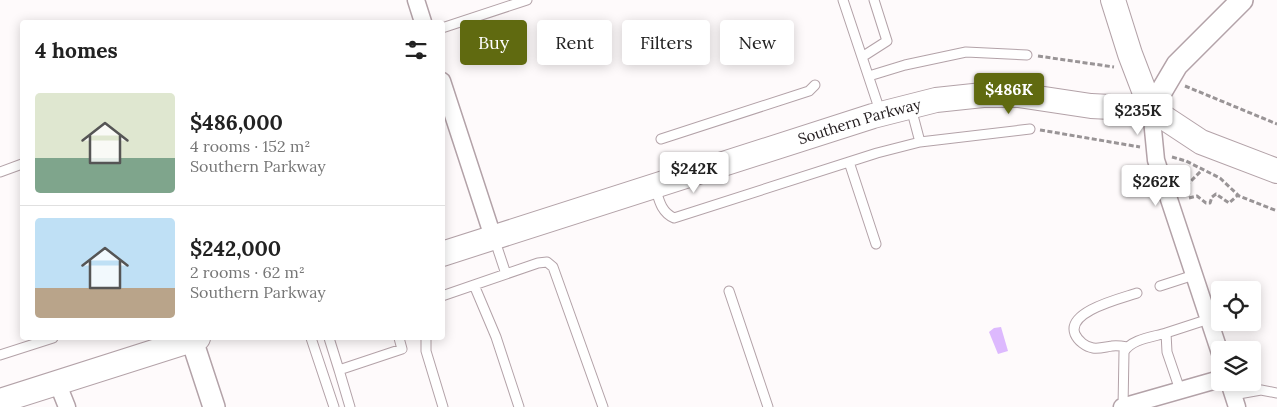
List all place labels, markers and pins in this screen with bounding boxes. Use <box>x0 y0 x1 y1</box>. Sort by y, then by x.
pin: $486K <box>974 72 1044 115</box>
pin: $235K <box>1103 94 1173 136</box>
pin: $242K <box>659 152 729 194</box>
pin: $262K <box>1121 164 1191 207</box>

